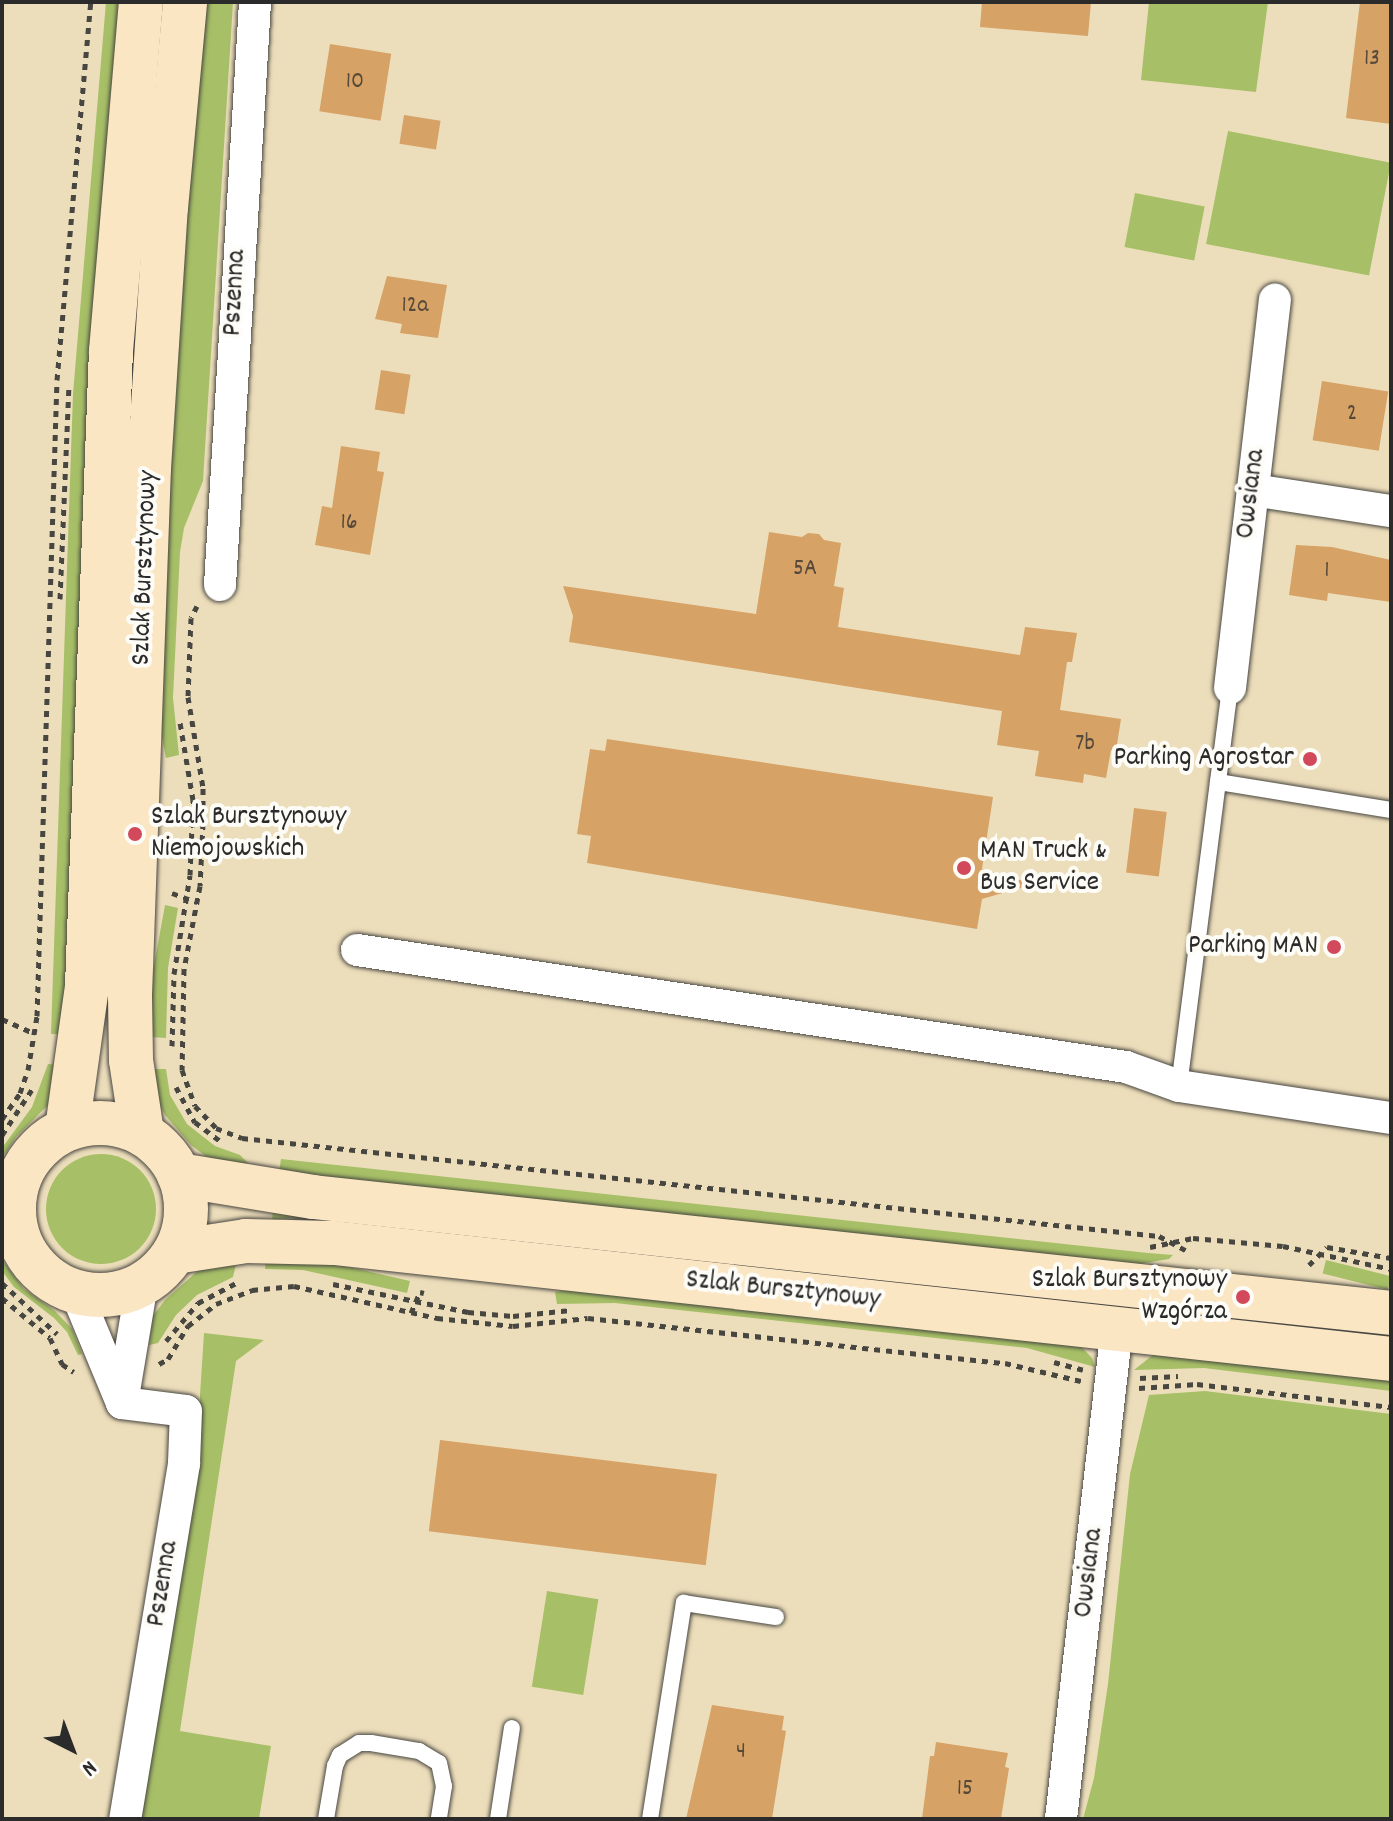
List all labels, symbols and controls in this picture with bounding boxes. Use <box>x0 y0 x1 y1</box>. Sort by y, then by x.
house number: 13 <box>1364 46 1380 74</box>
house number: 10 <box>346 69 364 97</box>
street label: Pszenna <box>217 249 255 337</box>
house number: 12a <box>402 293 428 321</box>
house number: 2 <box>1347 401 1357 429</box>
street label: Owsiana <box>1230 447 1274 541</box>
street label: Szlak Bursztynowy <box>126 470 166 666</box>
house number: 16 <box>340 510 358 538</box>
house number: 5A <box>793 556 817 584</box>
house number: 1 <box>1324 558 1330 586</box>
house number: 7b <box>1075 731 1095 759</box>
place label: Parking Agrostar <box>1114 742 1294 776</box>
marker: Parking Agrostar <box>1301 750 1319 768</box>
place label: Szlak Bursztynowy Niemojowskich <box>151 801 346 867</box>
marker: Szlak Bursztynowy Niemojowskich <box>126 825 144 843</box>
place label: MAN Truck & Bus Service <box>980 835 1107 901</box>
marker: MAN Truck & Bus Service <box>955 859 973 877</box>
place label: Parking MAN <box>1188 930 1318 964</box>
marker: Parking MAN <box>1325 938 1343 956</box>
street label: Szlak Bursztynowy <box>684 1264 882 1318</box>
place label: Szlak Bursztynowy Wzgórza <box>1032 1264 1227 1330</box>
marker: Szlak Bursztynowy Wzgórza <box>1234 1288 1252 1306</box>
street label: Owsiana <box>1068 1526 1112 1620</box>
street label: Pszenna <box>141 1539 187 1629</box>
north arrow <box>32 1709 112 1789</box>
house number: 4 <box>736 1739 746 1767</box>
text: N <box>74 1752 103 1782</box>
house number: 15 <box>957 1776 973 1804</box>

